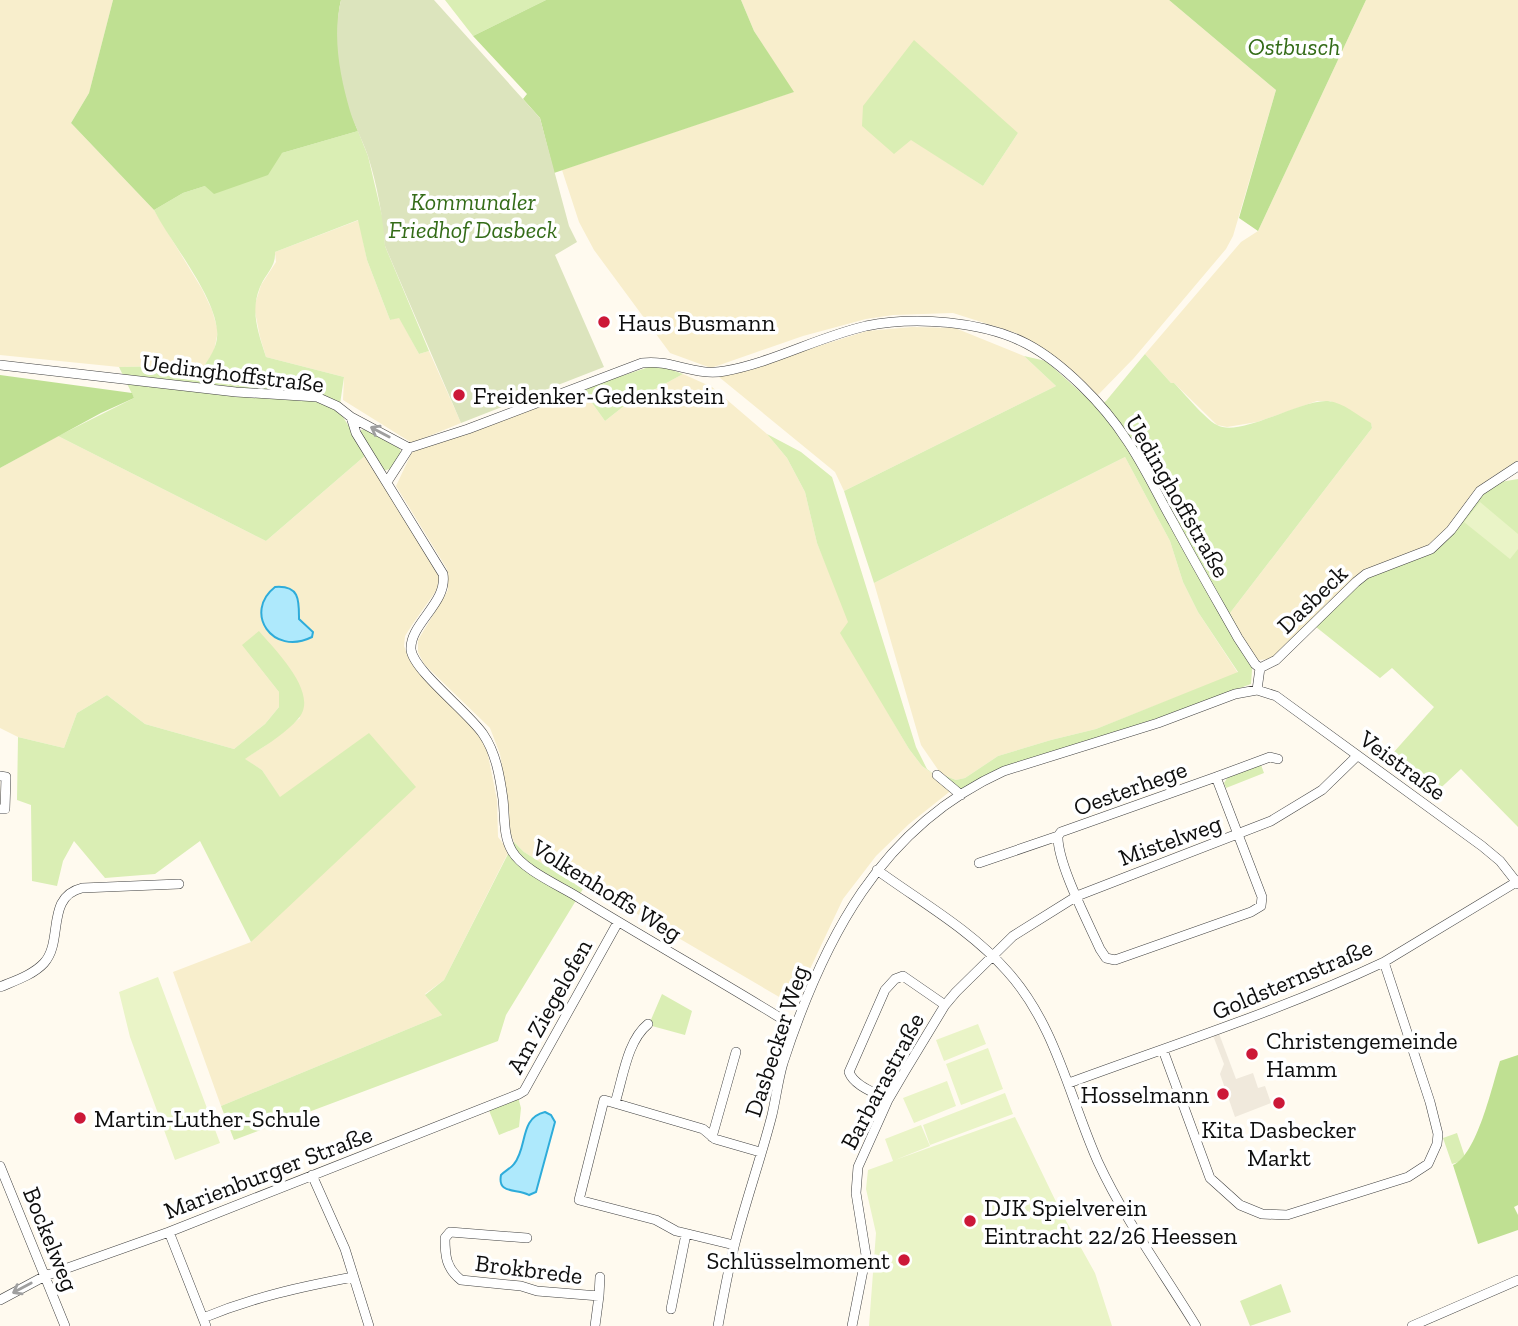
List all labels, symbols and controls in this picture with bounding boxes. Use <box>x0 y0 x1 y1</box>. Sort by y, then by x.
park label: Ostbusch <box>1248 32 1340 61</box>
park label: Kommunaler Friedhof Dasbeck <box>389 187 558 244</box>
place label: Haus Busmann <box>618 308 775 337</box>
marker: Haus Busmann <box>596 314 612 330</box>
street label: Uedinghoffstraße <box>140 347 326 399</box>
place label: Freidenker-Gedenkstein <box>473 381 724 410</box>
marker: Freidenker-Gedenkstein <box>451 387 467 403</box>
street label: Uedinghoffstraße <box>1120 409 1236 583</box>
one-way arrow <box>370 425 391 439</box>
street label: Dasbeck <box>1271 558 1354 640</box>
street label: Veistraße <box>1353 723 1452 806</box>
street label: Oesterhege <box>1069 754 1191 822</box>
street label: Mistelweg <box>1115 808 1225 872</box>
street label: Volkenhoffs Weg <box>526 832 687 948</box>
street label: Goldsternstraße <box>1208 932 1376 1026</box>
street label: Am Ziegelofen <box>500 934 598 1078</box>
street label: Dasbecker Weg <box>738 962 814 1120</box>
street label: Barbarastraße <box>834 1008 930 1154</box>
place label: Christengemeinde Hamm <box>1266 1026 1458 1083</box>
marker: Christengemeinde Hamm <box>1244 1046 1260 1062</box>
place label: Hosselmann <box>1081 1080 1209 1109</box>
marker: Hosselmann <box>1215 1086 1231 1102</box>
marker: Kita Dasbecker Markt <box>1271 1095 1287 1111</box>
place label: Martin-Luther-Schule <box>94 1104 320 1133</box>
marker: Martin-Luther-Schule <box>72 1110 88 1126</box>
place label: Kita Dasbecker Markt <box>1201 1115 1357 1172</box>
street label: Marienburger Straße <box>160 1119 376 1225</box>
street label: Bockelweg <box>17 1183 85 1295</box>
place label: DJK Spielverein Eintracht 22/26 Heessen <box>984 1193 1238 1250</box>
marker: DJK Spielverein Eintracht 22/26 Heessen <box>962 1213 978 1229</box>
place label: Schlüsselmoment <box>706 1246 890 1275</box>
street label: Brokbrede <box>474 1248 584 1290</box>
marker: Schlüsselmoment <box>896 1252 912 1268</box>
one-way arrow <box>12 1281 33 1295</box>

